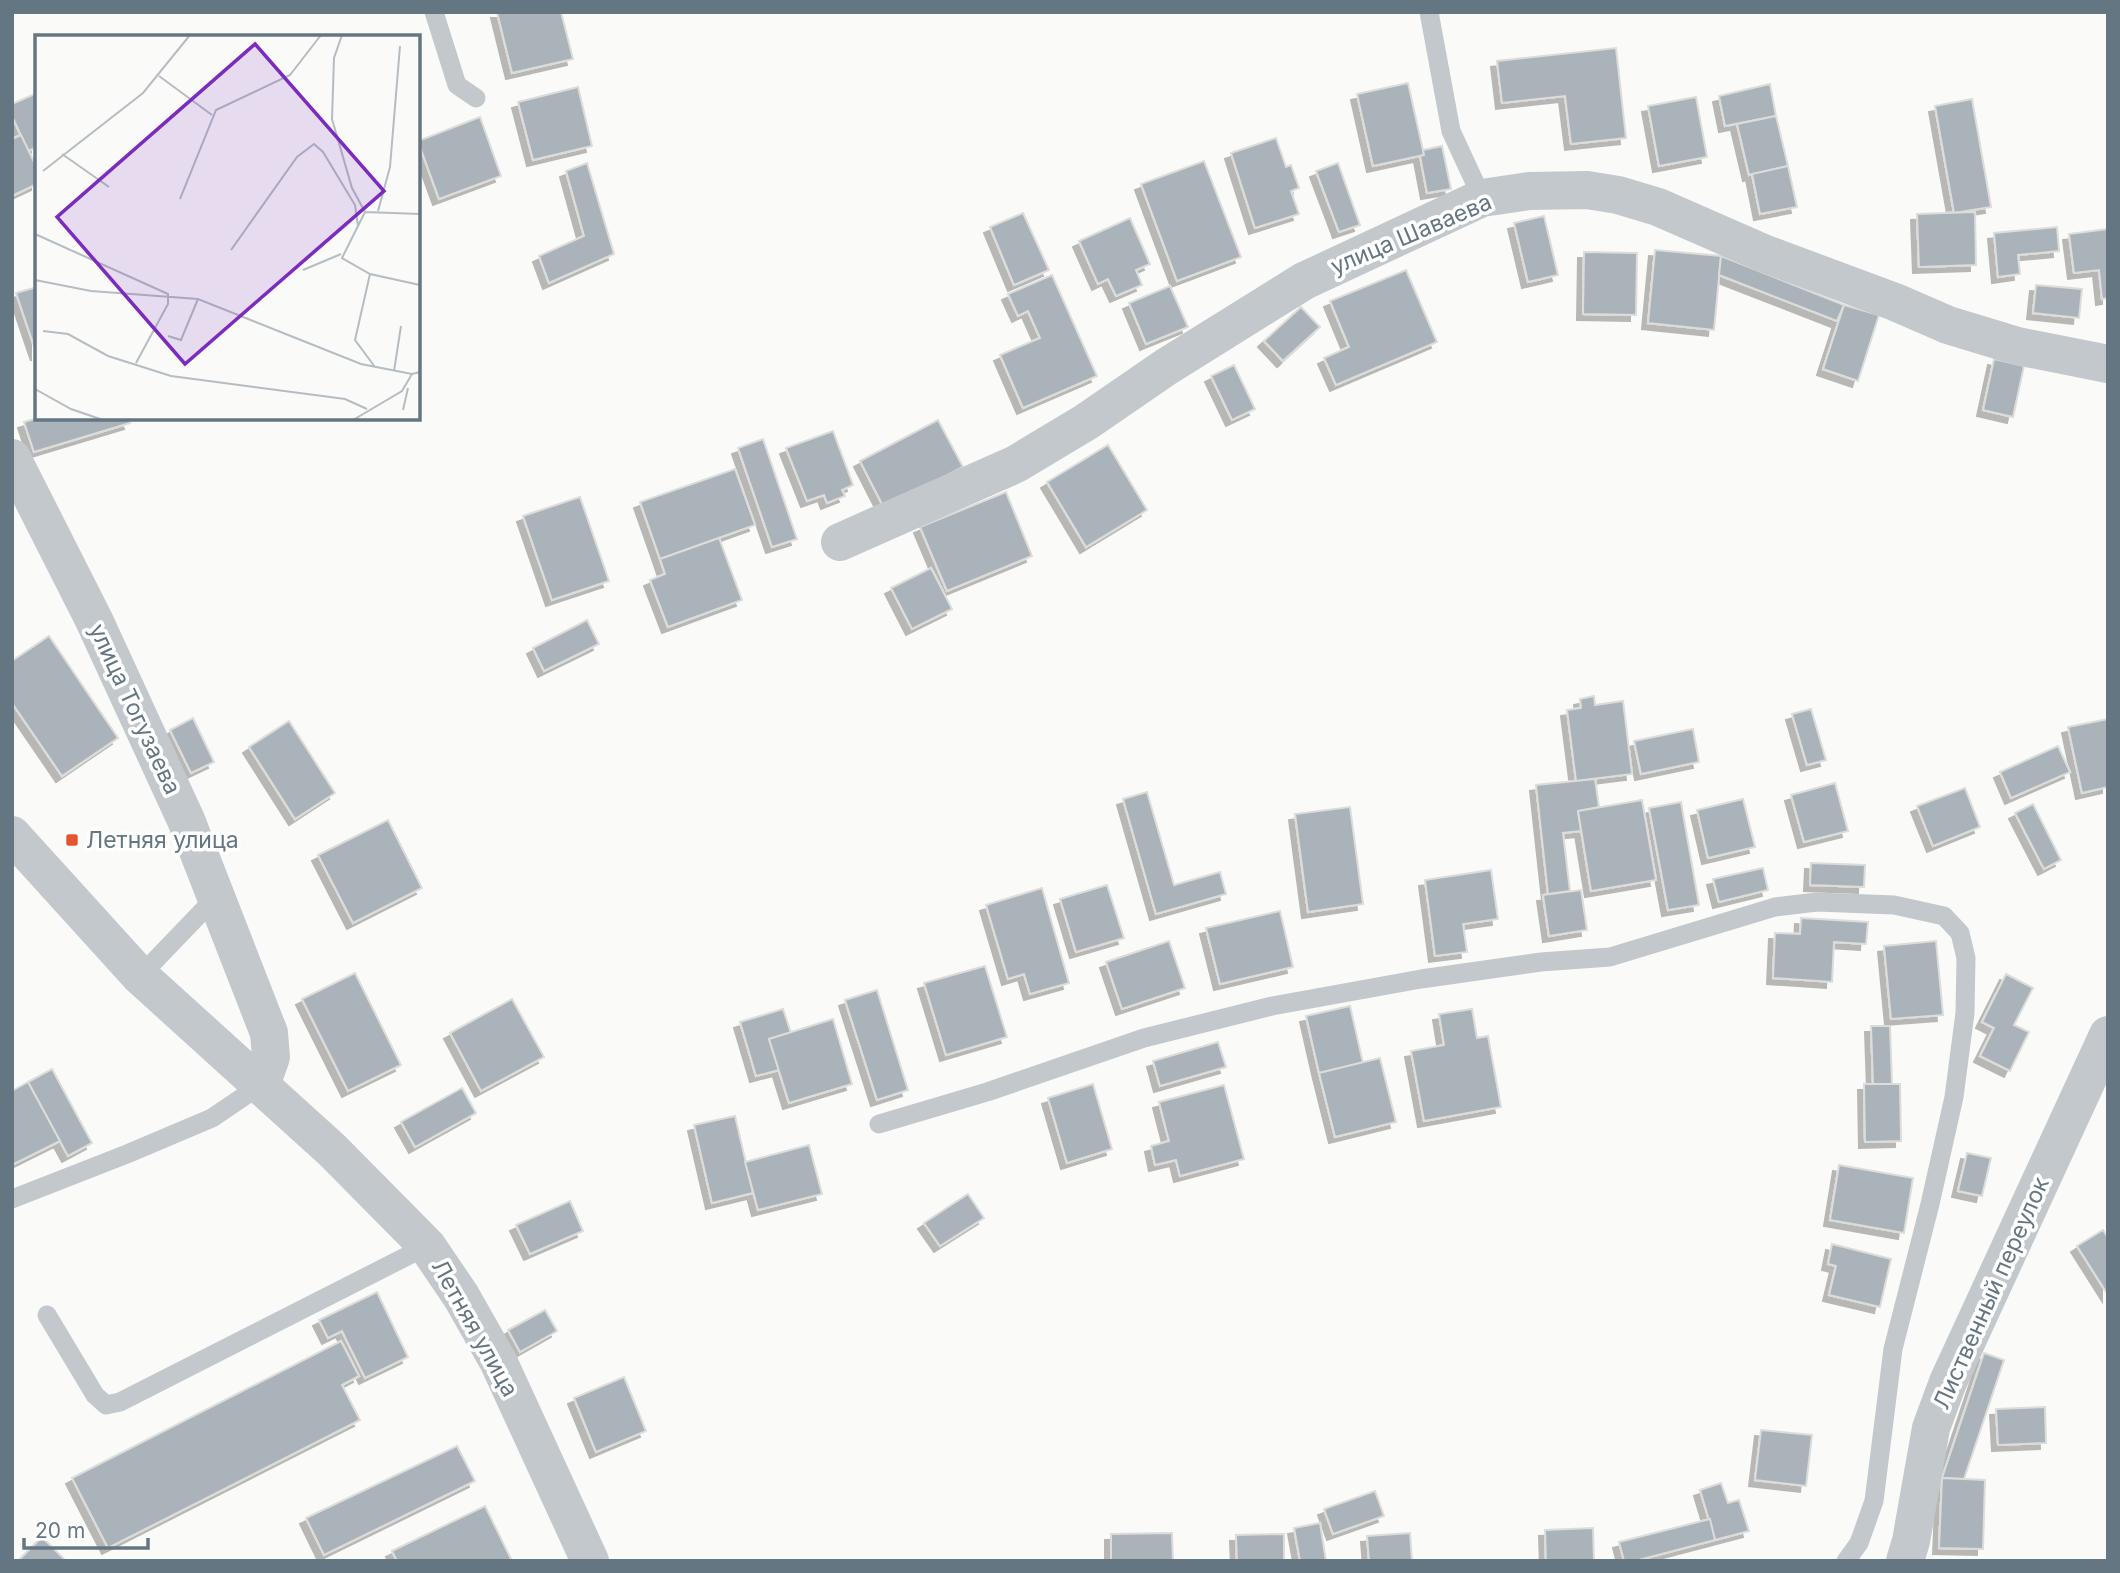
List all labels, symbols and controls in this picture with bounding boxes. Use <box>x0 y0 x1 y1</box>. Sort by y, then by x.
inset map <box>35 35 420 420</box>
street label: улица Шаваева <box>1326 188 1496 280</box>
street label: улица Тогузаева <box>83 619 187 799</box>
place label: Летняя улица <box>86 826 239 854</box>
marker: Летняя улица <box>64 832 80 848</box>
street label: Лиственный переулок <box>1927 1172 2055 1413</box>
street label: Летняя улица <box>426 1254 524 1402</box>
scale bar <box>24 1506 149 1550</box>
text: 20 m <box>35 1518 85 1543</box>

